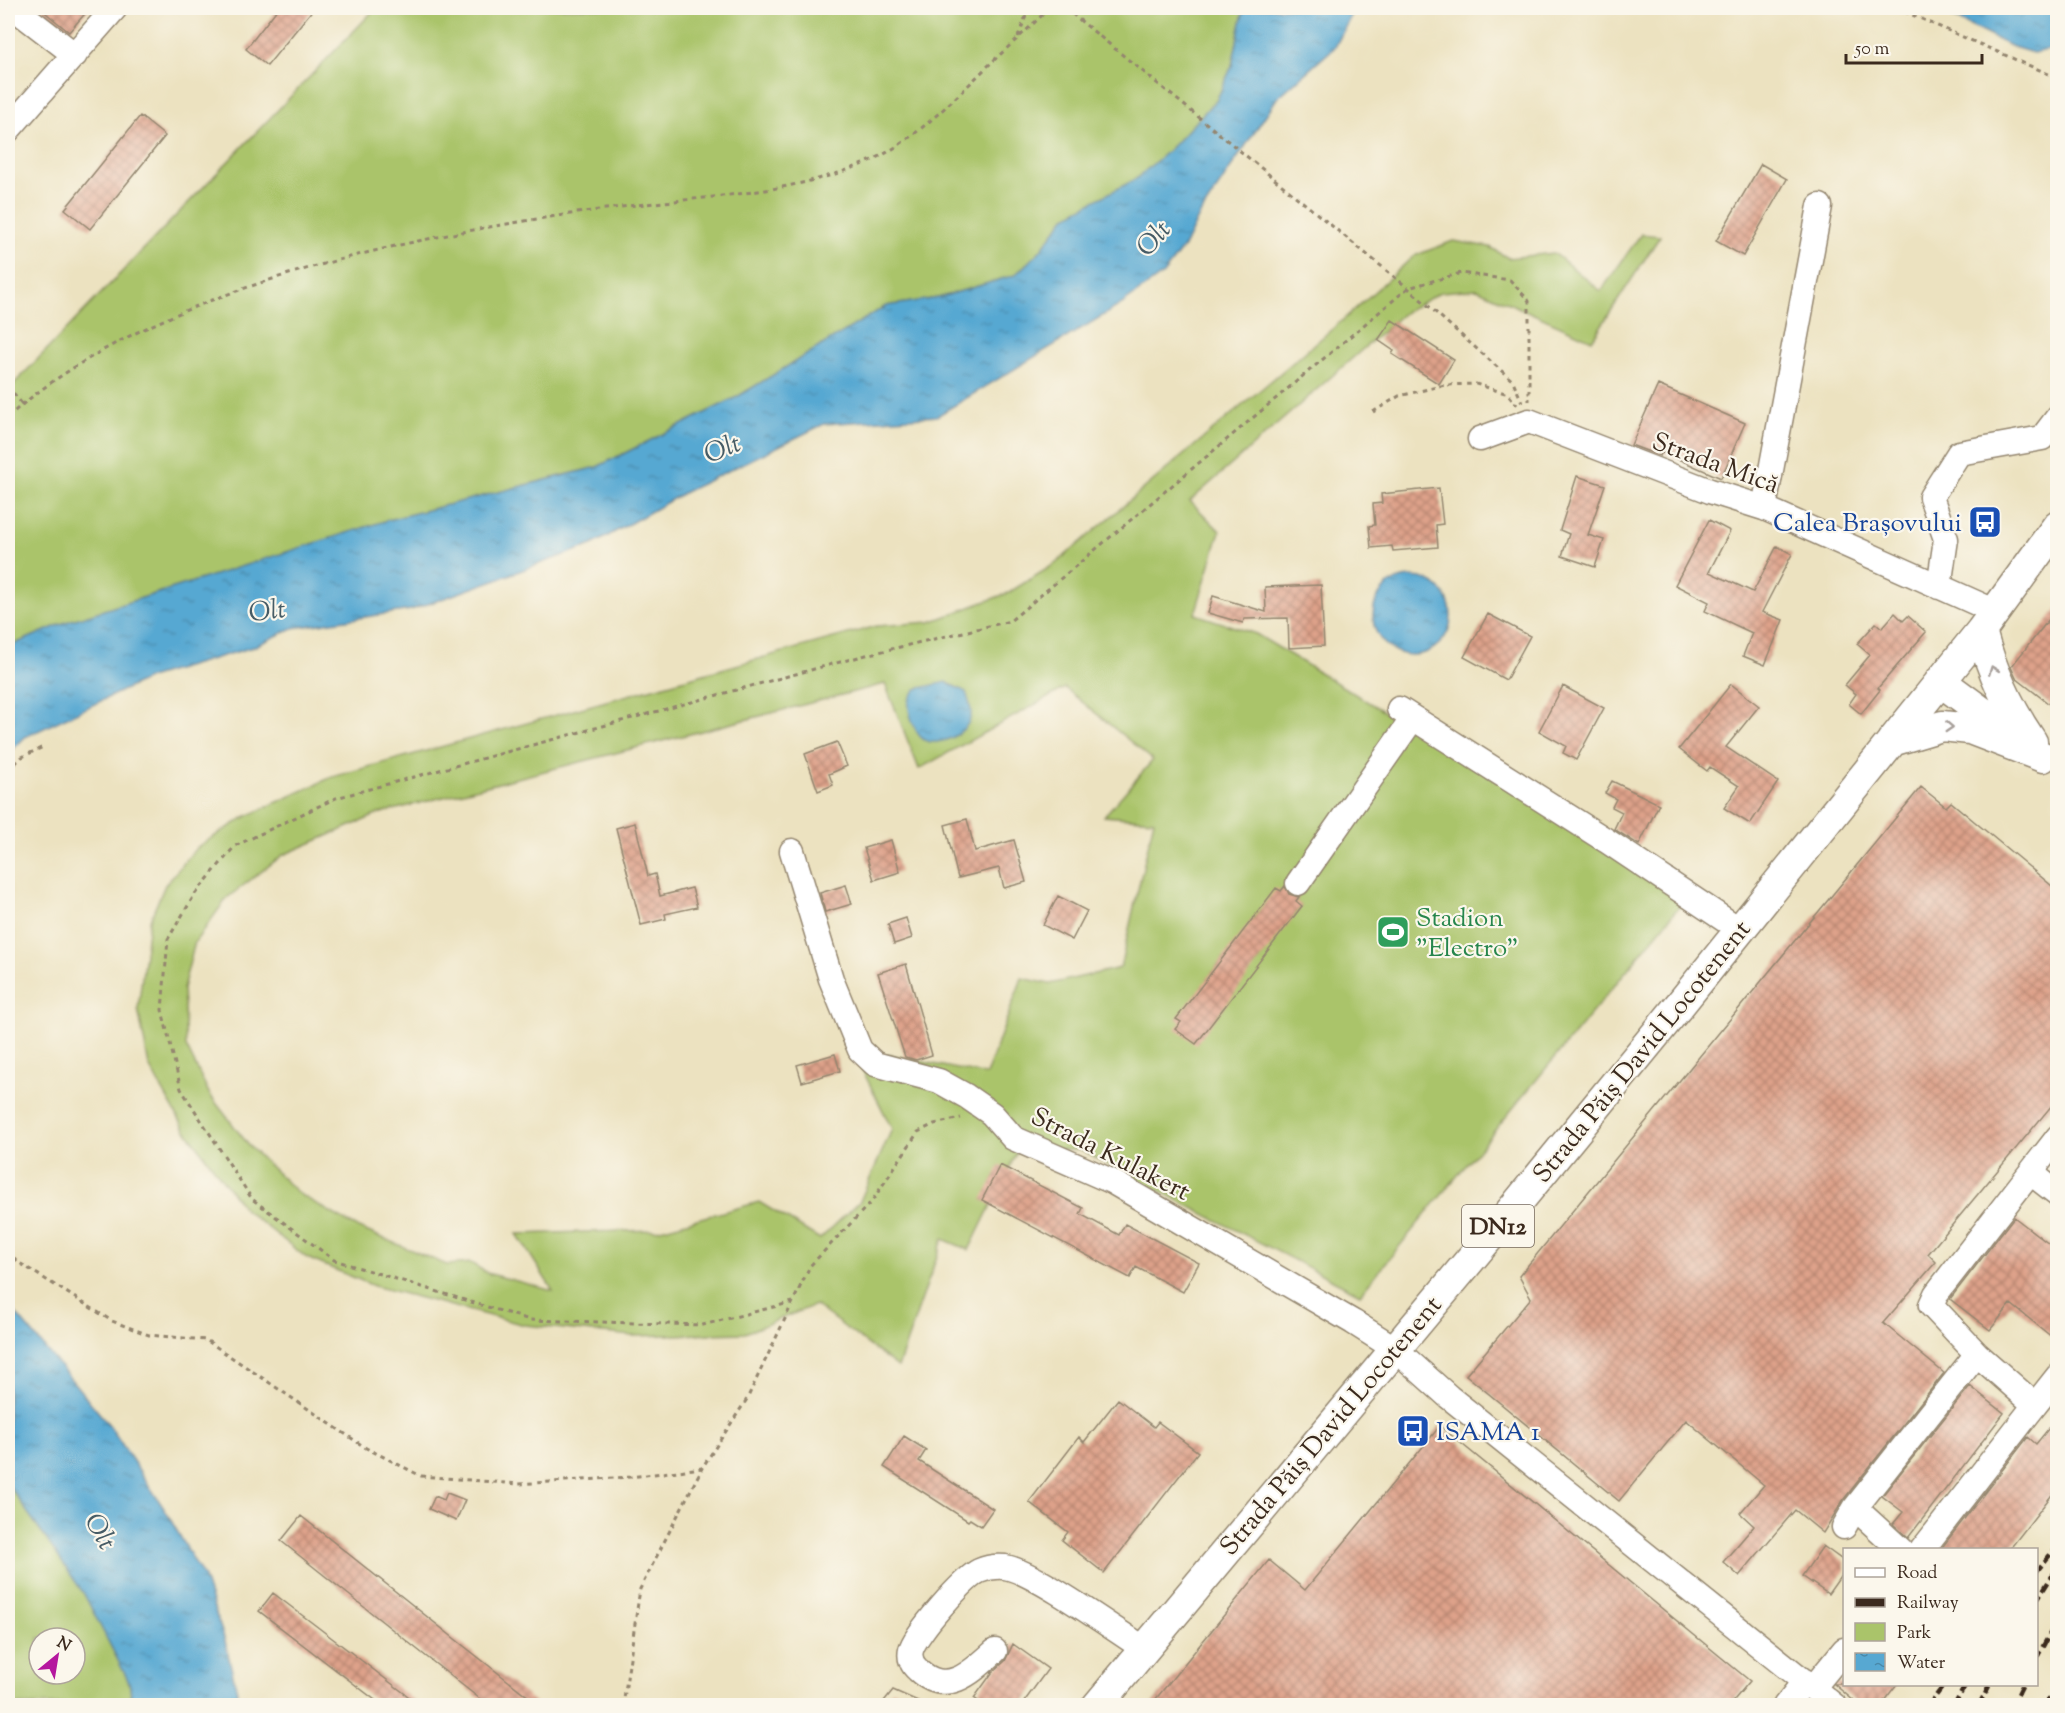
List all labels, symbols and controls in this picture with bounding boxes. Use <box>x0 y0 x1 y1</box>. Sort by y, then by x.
scale bar <box>1846 27 1982 65</box>
text: 50 m <box>1854 37 1890 63</box>
water label: Olt <box>1128 213 1182 266</box>
street label: Strada Mică <box>1646 424 1784 504</box>
water label: Olt <box>699 425 747 475</box>
bus stop icon: Calea Brașovului <box>1967 504 2003 540</box>
place label: Calea Brașovului <box>1773 506 1962 543</box>
water label: Olt <box>247 591 288 634</box>
one-way arrow <box>1987 665 2000 675</box>
one-way arrow <box>1944 721 1953 734</box>
place label: Stadion "Electro" <box>1416 901 1518 968</box>
street label: Strada Păiș David Locotenent <box>1525 913 1761 1192</box>
sports icon: Stadion "Electro" <box>1375 914 1411 950</box>
street label: Strada Kulakert <box>1024 1099 1196 1211</box>
road number: DN12 <box>1462 1205 1534 1247</box>
street label: Strada Păiș David Locotenent <box>1212 1289 1452 1564</box>
bus stop icon: ISAMA 1 <box>1395 1413 1431 1449</box>
place label: ISAMA 1 <box>1436 1415 1540 1452</box>
water label: Olt <box>73 1507 125 1558</box>
legend <box>1843 1548 2038 1686</box>
text: Road <box>1897 1561 1937 1587</box>
text: Railway <box>1897 1591 1959 1617</box>
text: Park <box>1897 1621 1932 1647</box>
north arrow <box>27 1626 87 1686</box>
text: N <box>52 1632 75 1658</box>
text: Water <box>1897 1651 1946 1677</box>

